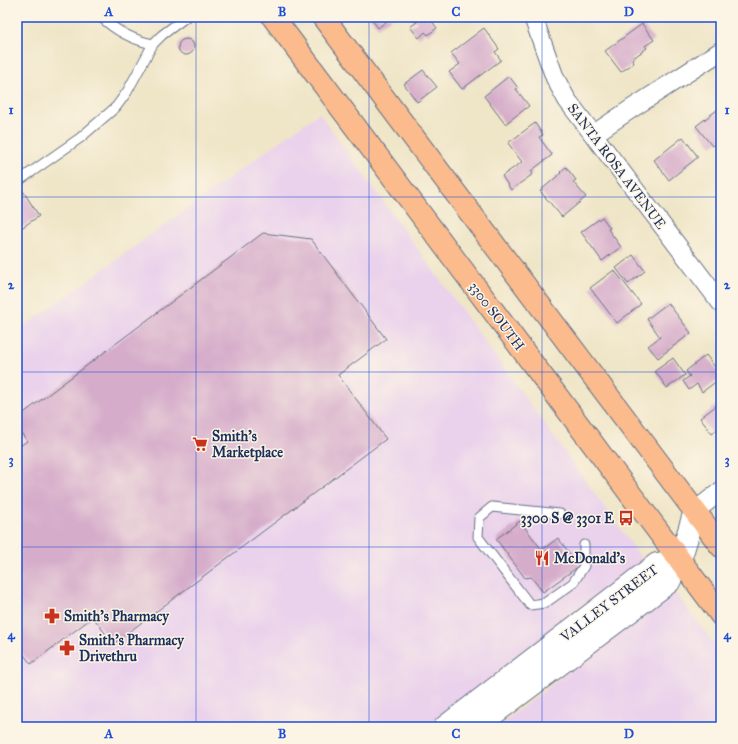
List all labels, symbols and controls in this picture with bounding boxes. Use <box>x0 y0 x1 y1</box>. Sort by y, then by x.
text: A <box>104 4 114 20</box>
text: B <box>278 4 287 20</box>
text: C <box>452 4 461 20</box>
text: D <box>624 4 634 20</box>
street label: SANTA ROSA AVENUE <box>564 100 669 232</box>
text: 1 <box>8 102 14 118</box>
text: 1 <box>724 102 730 118</box>
text: 2 <box>8 277 15 293</box>
text: 2 <box>724 277 731 293</box>
street label: 3300 SOUTH <box>465 278 528 354</box>
place label: Smith's Marketplace <box>212 428 283 462</box>
supermarket icon: Smith's Marketplace <box>191 435 209 453</box>
text: 3 <box>8 452 14 468</box>
text: 3 <box>724 452 730 468</box>
bus stop icon: 3300 S @ 3301 E <box>617 509 635 527</box>
place label: 3300 S @ 3301 E <box>521 510 614 528</box>
restaurant icon: McDonald's <box>533 549 551 567</box>
place label: McDonald's <box>554 550 625 567</box>
street label: VALLEY STREET <box>556 561 662 646</box>
pharmacy icon: Smith's Pharmacy <box>43 607 61 625</box>
place label: Smith's Pharmacy <box>64 608 170 626</box>
text: 4 <box>7 627 15 643</box>
text: 4 <box>723 627 731 643</box>
place label: Smith's Pharmacy Drivethru <box>79 632 185 665</box>
pharmacy icon: Smith's Pharmacy Drivethru <box>58 639 76 657</box>
text: A <box>104 726 114 742</box>
text: B <box>278 726 287 742</box>
text: C <box>452 726 461 742</box>
text: D <box>624 726 634 742</box>

